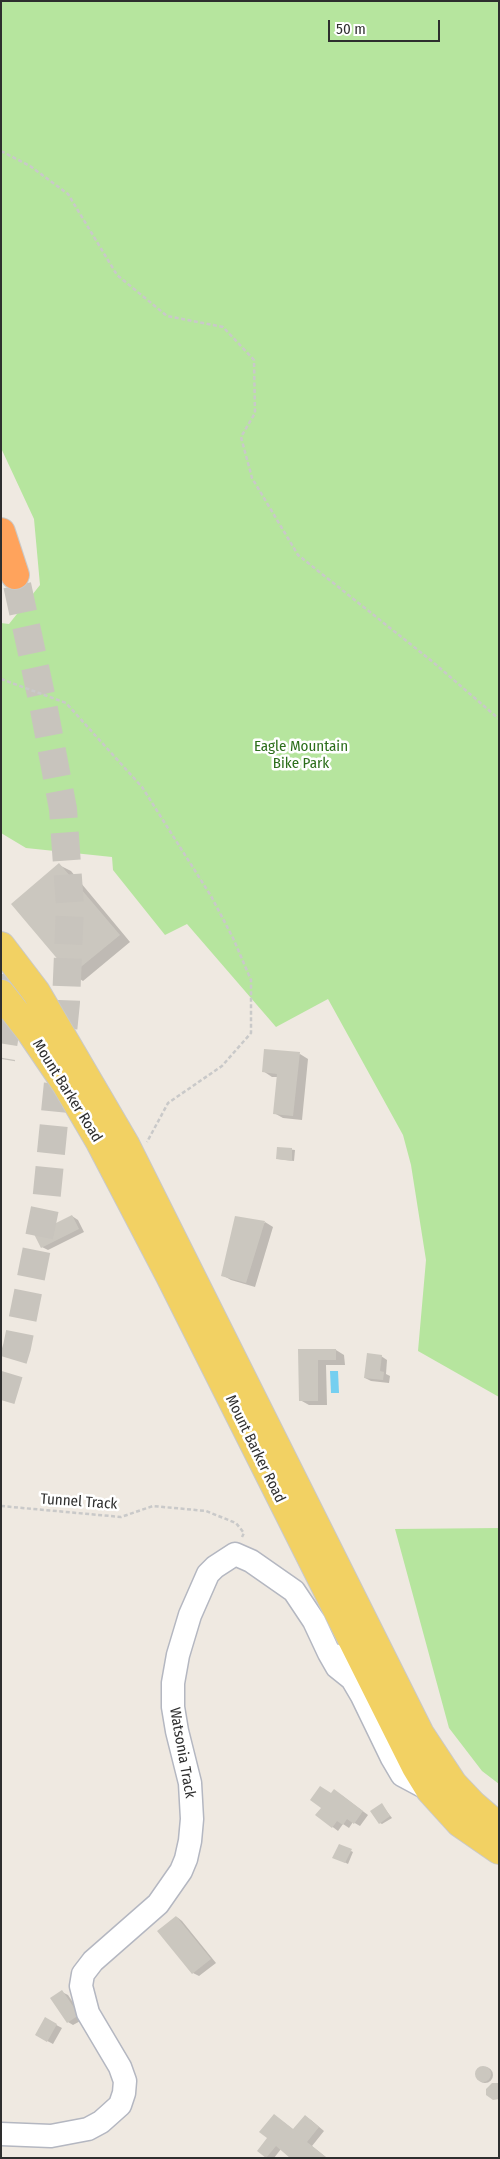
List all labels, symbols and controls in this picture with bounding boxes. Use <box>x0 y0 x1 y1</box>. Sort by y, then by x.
scale bar <box>330 10 442 42</box>
text: 50 m <box>336 20 366 38</box>
park label: Eagle Mountain Bike Park <box>254 738 348 773</box>
street label: Mount Barker Road <box>28 1036 106 1146</box>
street label: Mount Barker Road <box>221 1392 289 1506</box>
street label: Tunnel Track <box>40 1490 118 1514</box>
street label: Watsonia Track <box>165 1706 199 1800</box>

